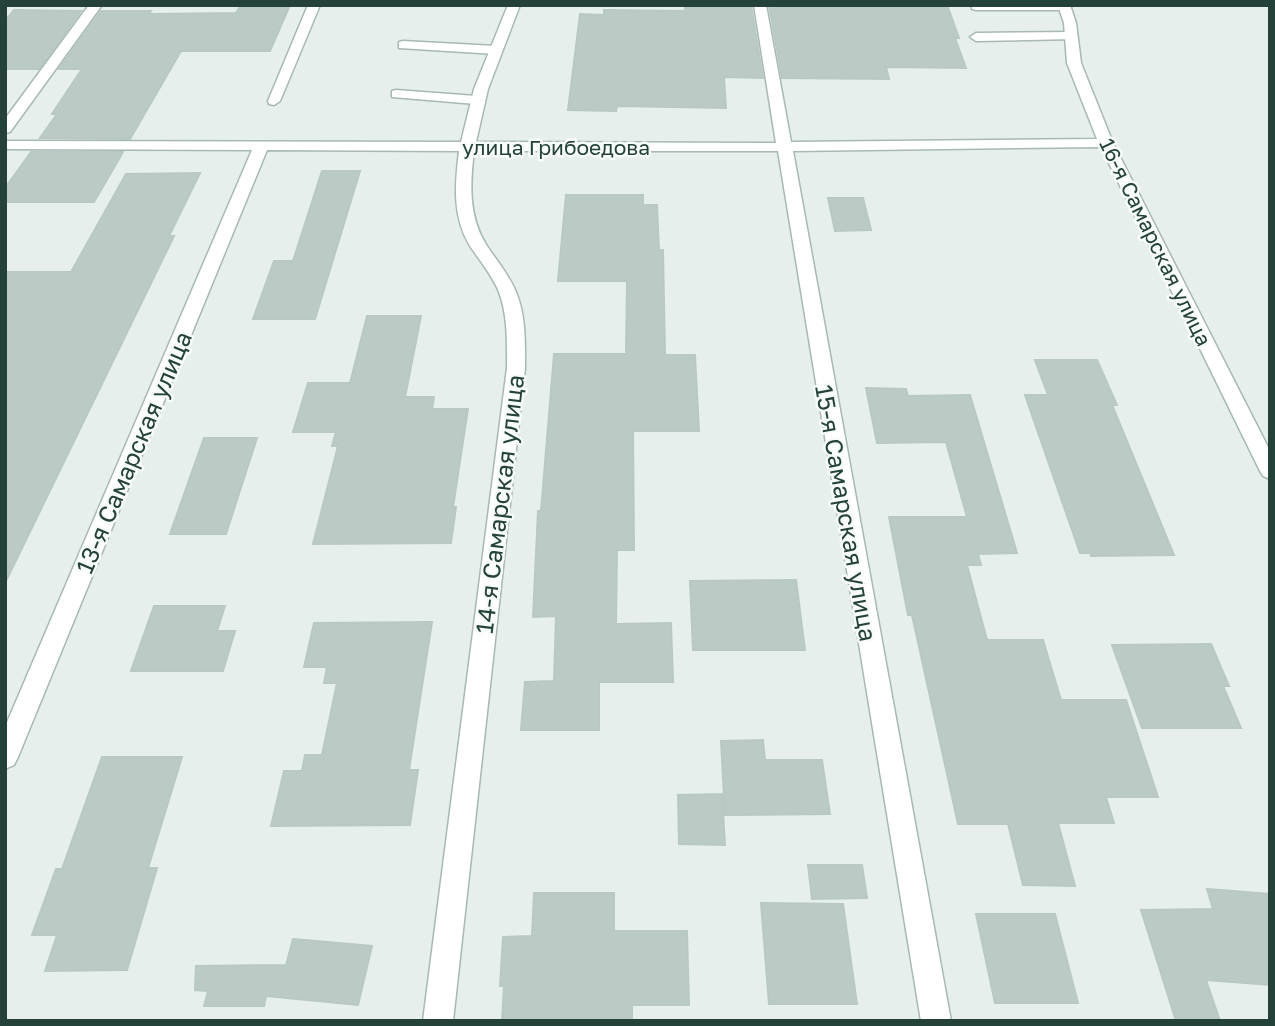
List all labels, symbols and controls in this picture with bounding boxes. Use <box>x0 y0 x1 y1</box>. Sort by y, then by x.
street label: улица Грибоедова <box>462 134 650 160</box>
street label: 16-я Самарская улица <box>1094 134 1218 350</box>
street label: 13-я Самарская улица <box>69 327 197 577</box>
street label: 14-я Самарская улица <box>469 373 529 635</box>
street label: 15-я Самарская улица <box>810 382 884 644</box>

